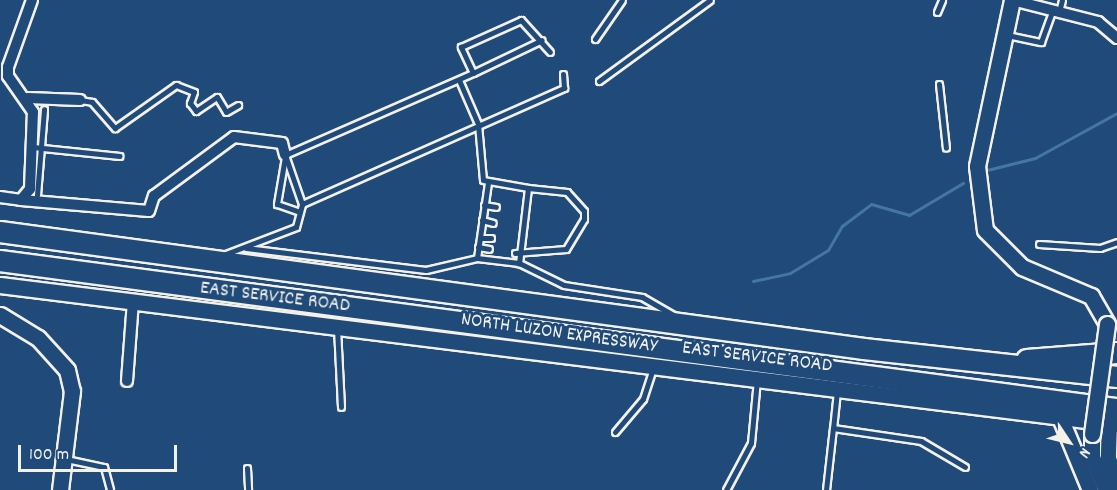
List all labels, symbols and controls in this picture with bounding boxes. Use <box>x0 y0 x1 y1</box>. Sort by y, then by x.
street label: EAST SERVICE ROAD <box>199 277 351 319</box>
street label: NORTH LUZON EXPRESSWAY <box>459 308 659 360</box>
street label: EAST SERVICE ROAD <box>681 337 833 379</box>
north arrow <box>1039 412 1099 472</box>
scale bar <box>21 433 180 471</box>
text: 100 m <box>29 443 69 468</box>
text: N <box>1072 443 1096 462</box>

